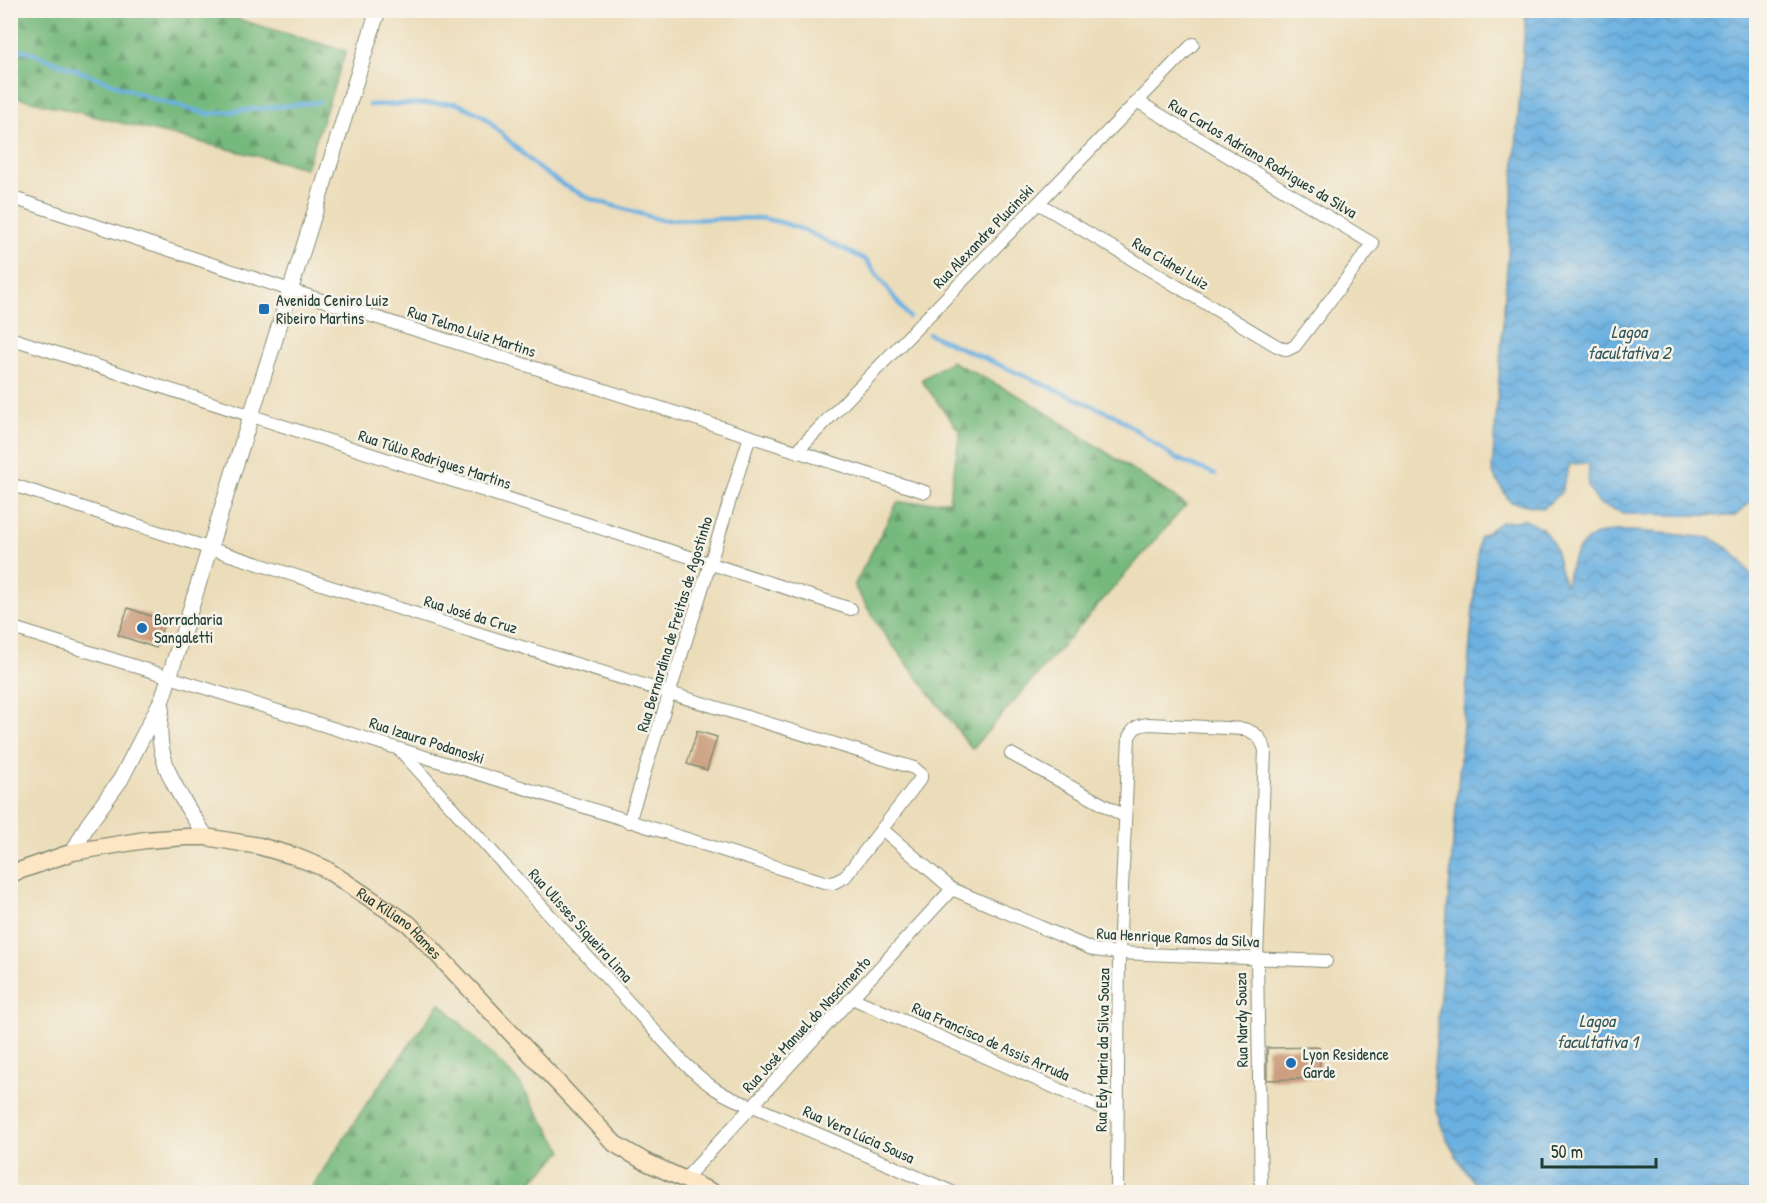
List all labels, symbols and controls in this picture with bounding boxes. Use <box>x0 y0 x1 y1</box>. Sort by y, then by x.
street label: Rua Carlos Adriano Rodrigues da Silva <box>1165 93 1361 223</box>
street label: Rua Alexandre Plucinski <box>928 179 1038 293</box>
street label: Rua Cidnei Luiz <box>1129 231 1214 295</box>
place label: Avenida Ceniro Luiz Ribeiro Martins <box>276 289 389 329</box>
street label: Rua Telmo Luiz Martins <box>405 300 539 362</box>
marker: Avenida Ceniro Luiz Ribeiro Martins <box>257 302 271 316</box>
water label: Lagoa facultativa 2 <box>1588 319 1672 365</box>
street label: Rua Túlio Rodrigues Martins <box>356 424 514 494</box>
street label: Rua Bernardina de Freitas de Agostinho <box>631 513 717 734</box>
street label: Rua José da Cruz <box>422 589 521 639</box>
place label: Borracharia Sangaletti <box>154 608 222 648</box>
marker: Borracharia Sangaletti <box>135 621 149 635</box>
street label: Rua Izaura Podanoski <box>367 711 487 769</box>
street label: Rua Ulisses Siqueira Lima <box>524 863 638 987</box>
street label: Rua Kiliano Hames <box>353 882 447 964</box>
street label: Rua Henrique Ramos da Silva <box>1096 922 1260 952</box>
street label: Rua José Manuel do Nascimento <box>737 950 876 1097</box>
street label: Rua Edy Maria da Silva Souza <box>1090 968 1114 1132</box>
street label: Rua Nardy Souza <box>1229 973 1253 1067</box>
street label: Rua Francisco de Assis Arruda <box>909 996 1073 1086</box>
water label: Lagoa facultativa 1 <box>1557 1008 1640 1054</box>
place label: Lyon Residence Garde <box>1303 1043 1390 1083</box>
marker: Lyon Residence Garde <box>1284 1056 1298 1070</box>
street label: Rua Vera Lúcia Sousa <box>800 1100 918 1168</box>
scale bar <box>1542 1131 1656 1169</box>
text: 50 m <box>1551 1139 1583 1164</box>

